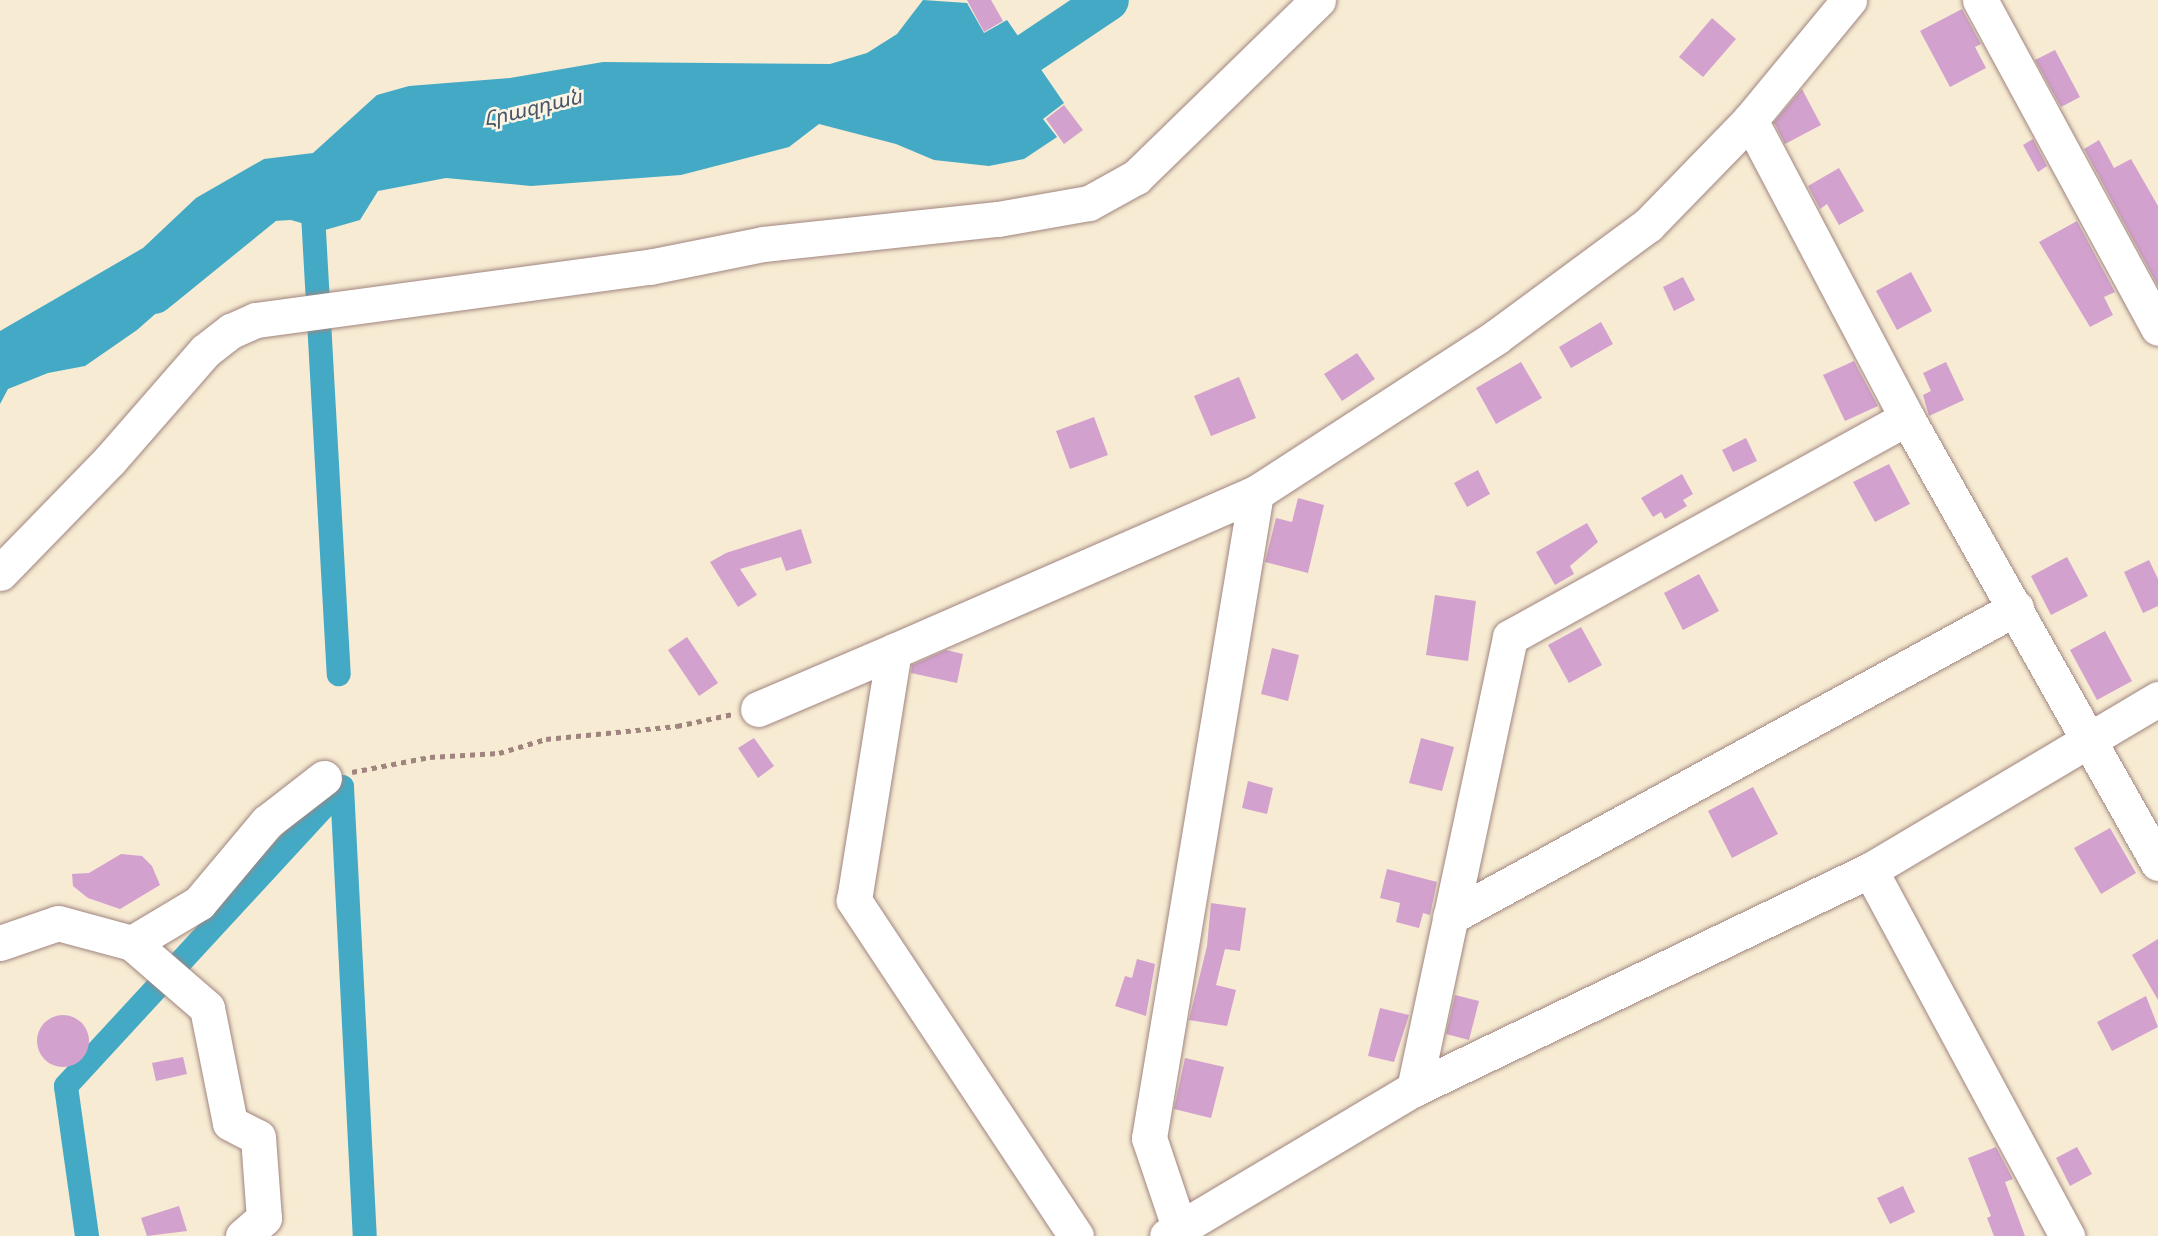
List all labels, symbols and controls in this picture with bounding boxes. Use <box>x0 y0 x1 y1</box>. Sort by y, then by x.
water label: Հրազդան <box>481 86 585 134</box>

